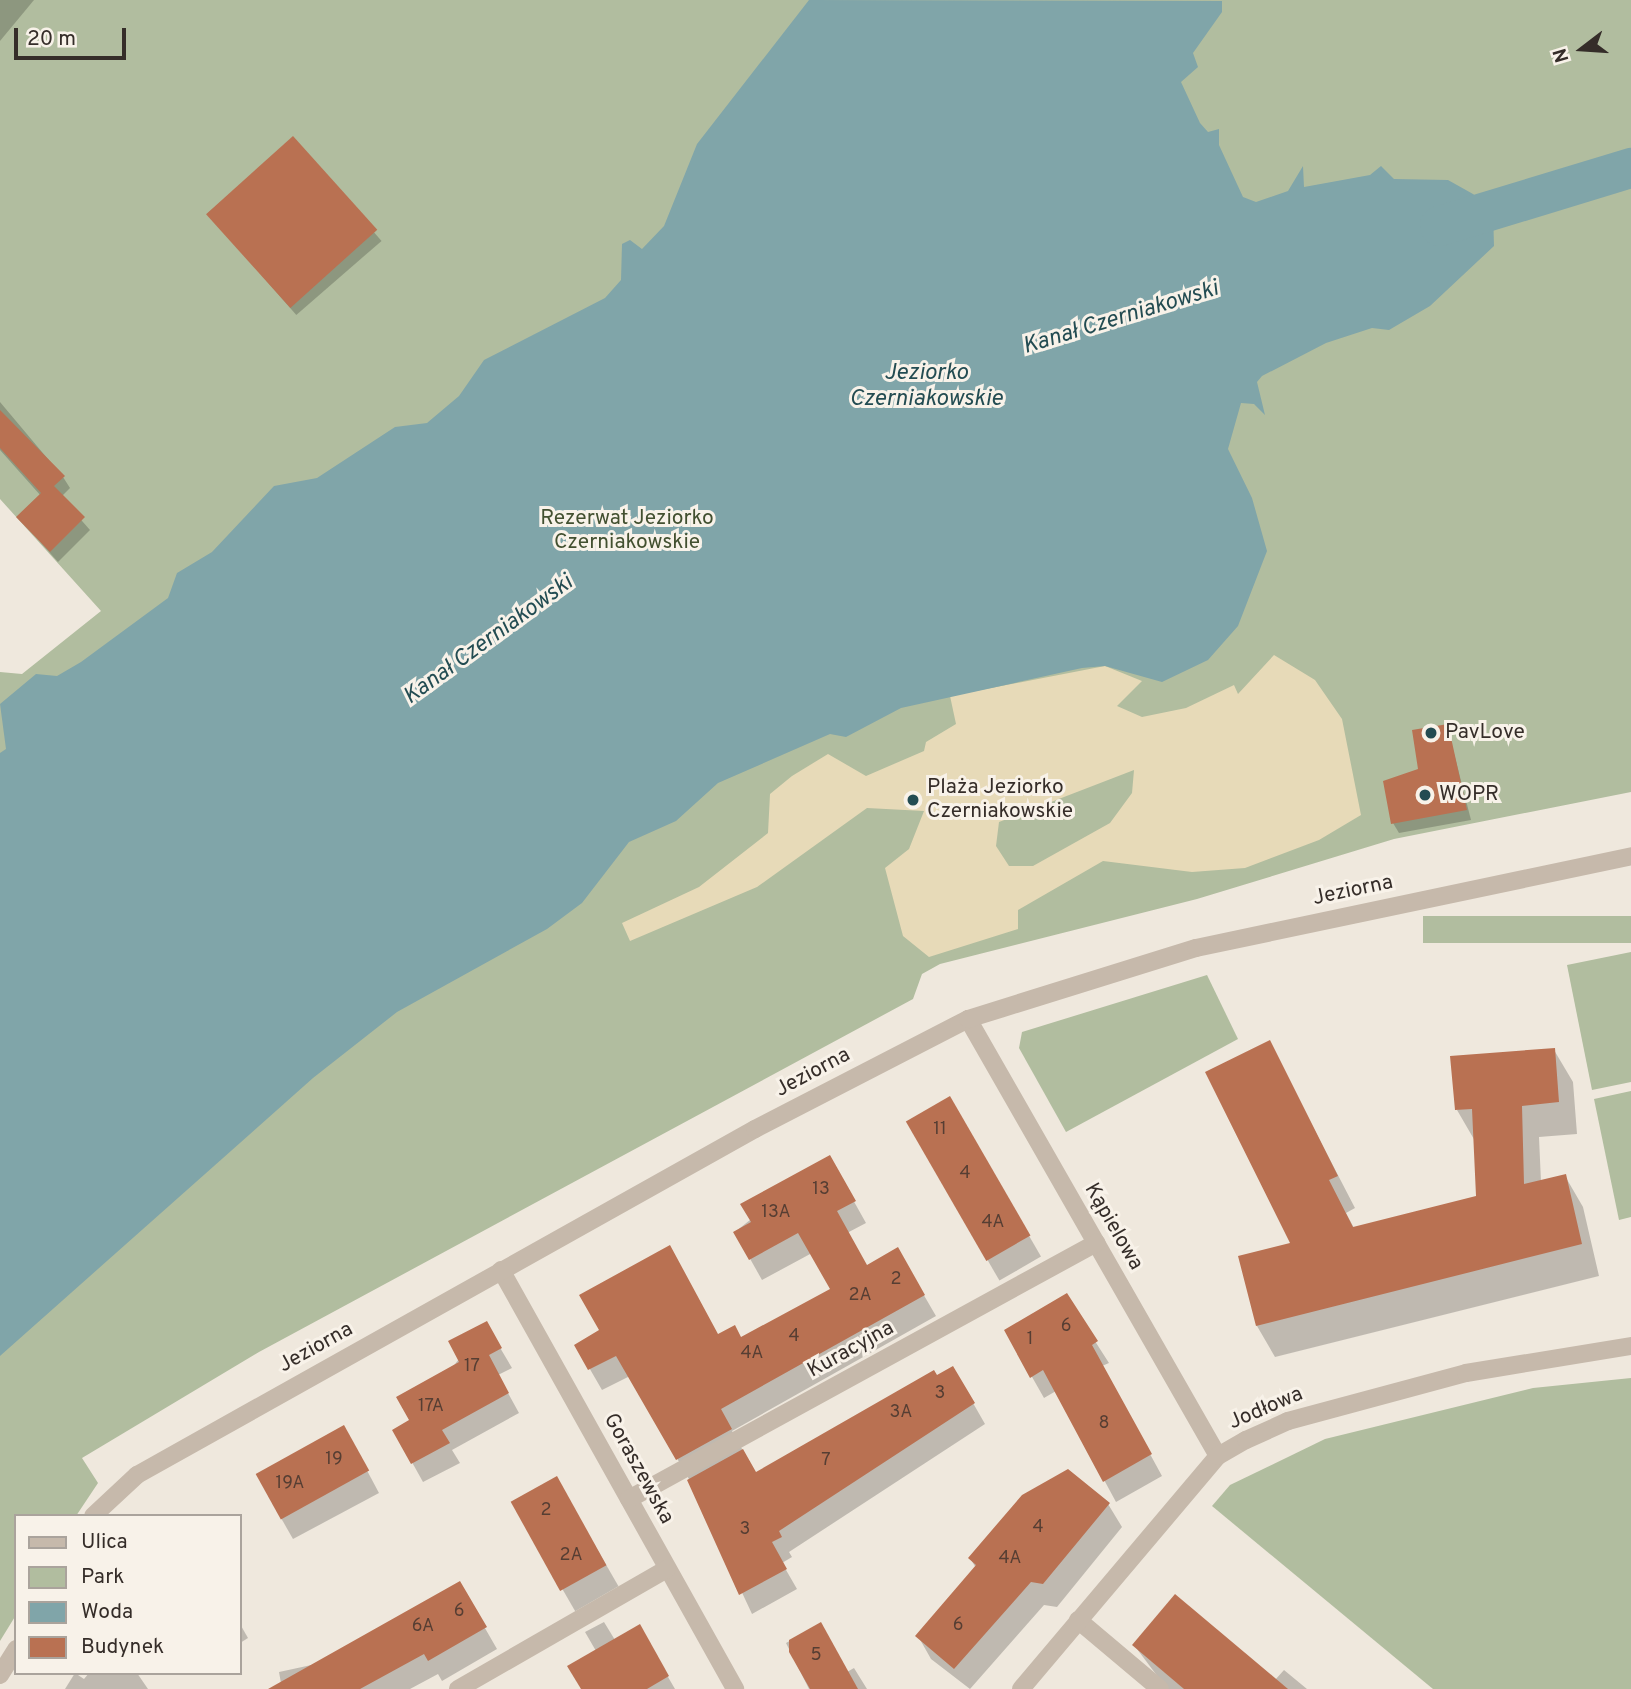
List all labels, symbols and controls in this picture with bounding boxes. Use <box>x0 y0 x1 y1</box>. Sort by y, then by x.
scale bar <box>18 14 130 58</box>
north arrow <box>1547 14 1617 84</box>
text: 20 m <box>27 26 76 53</box>
text: N <box>1548 45 1575 65</box>
water label: Kanał Czerniakowski <box>1020 276 1222 362</box>
water label: Jeziorko Czerniakowskie <box>849 360 1003 414</box>
park label: Rezerwat Jeziorko Czerniakowskie <box>540 506 714 556</box>
water label: Kanał Czerniakowski <box>399 570 579 712</box>
place label: PavLove <box>1445 720 1525 746</box>
marker: PavLove <box>1423 725 1439 741</box>
place label: Plaża Jeziorko Czerniakowskie <box>927 775 1073 825</box>
place label: WOPR <box>1439 782 1499 808</box>
marker: WOPR <box>1417 787 1433 803</box>
marker: Plaża Jeziorko Czerniakowskie <box>905 792 921 808</box>
street label: Jeziorna <box>1311 870 1395 912</box>
street label: Jeziorna <box>771 1043 855 1103</box>
house number: 11 <box>933 1119 947 1141</box>
house number: 4 <box>959 1163 971 1185</box>
house number: 13 <box>812 1179 830 1201</box>
street label: Kąpielowa <box>1078 1179 1148 1275</box>
house number: 13A <box>761 1202 791 1224</box>
house number: 4A <box>981 1212 1005 1234</box>
house number: 2 <box>890 1269 902 1291</box>
house number: 2A <box>848 1285 872 1307</box>
street label: Kuracyjna <box>803 1316 899 1384</box>
house number: 6 <box>1061 1316 1071 1338</box>
street label: Jeziorna <box>274 1317 358 1379</box>
house number: 4 <box>788 1326 800 1348</box>
house number: 1 <box>1027 1329 1033 1351</box>
house number: 4A <box>740 1343 764 1365</box>
house number: 17 <box>464 1356 480 1378</box>
street label: Jodłowa <box>1225 1382 1307 1436</box>
house number: 3 <box>935 1383 945 1405</box>
house number: 17A <box>418 1396 444 1418</box>
house number: 3A <box>890 1402 912 1424</box>
street label: Goraszewska <box>597 1409 679 1529</box>
house number: 8 <box>1099 1413 1109 1435</box>
house number: 19 <box>325 1449 343 1471</box>
house number: 7 <box>821 1450 831 1472</box>
house number: 19A <box>276 1473 304 1495</box>
house number: 2 <box>540 1500 552 1522</box>
legend <box>14 1514 242 1675</box>
house number: 4 <box>1032 1517 1044 1539</box>
house number: 3 <box>740 1519 750 1541</box>
text: Ulica <box>81 1529 128 1556</box>
house number: 2A <box>559 1545 583 1567</box>
house number: 4A <box>998 1548 1022 1570</box>
text: Park <box>81 1564 124 1591</box>
text: Woda <box>81 1599 133 1626</box>
house number: 6 <box>454 1601 464 1623</box>
house number: 6 <box>953 1615 963 1637</box>
house number: 6A <box>412 1616 434 1638</box>
text: Budynek <box>81 1634 164 1661</box>
house number: 5 <box>810 1645 822 1667</box>

